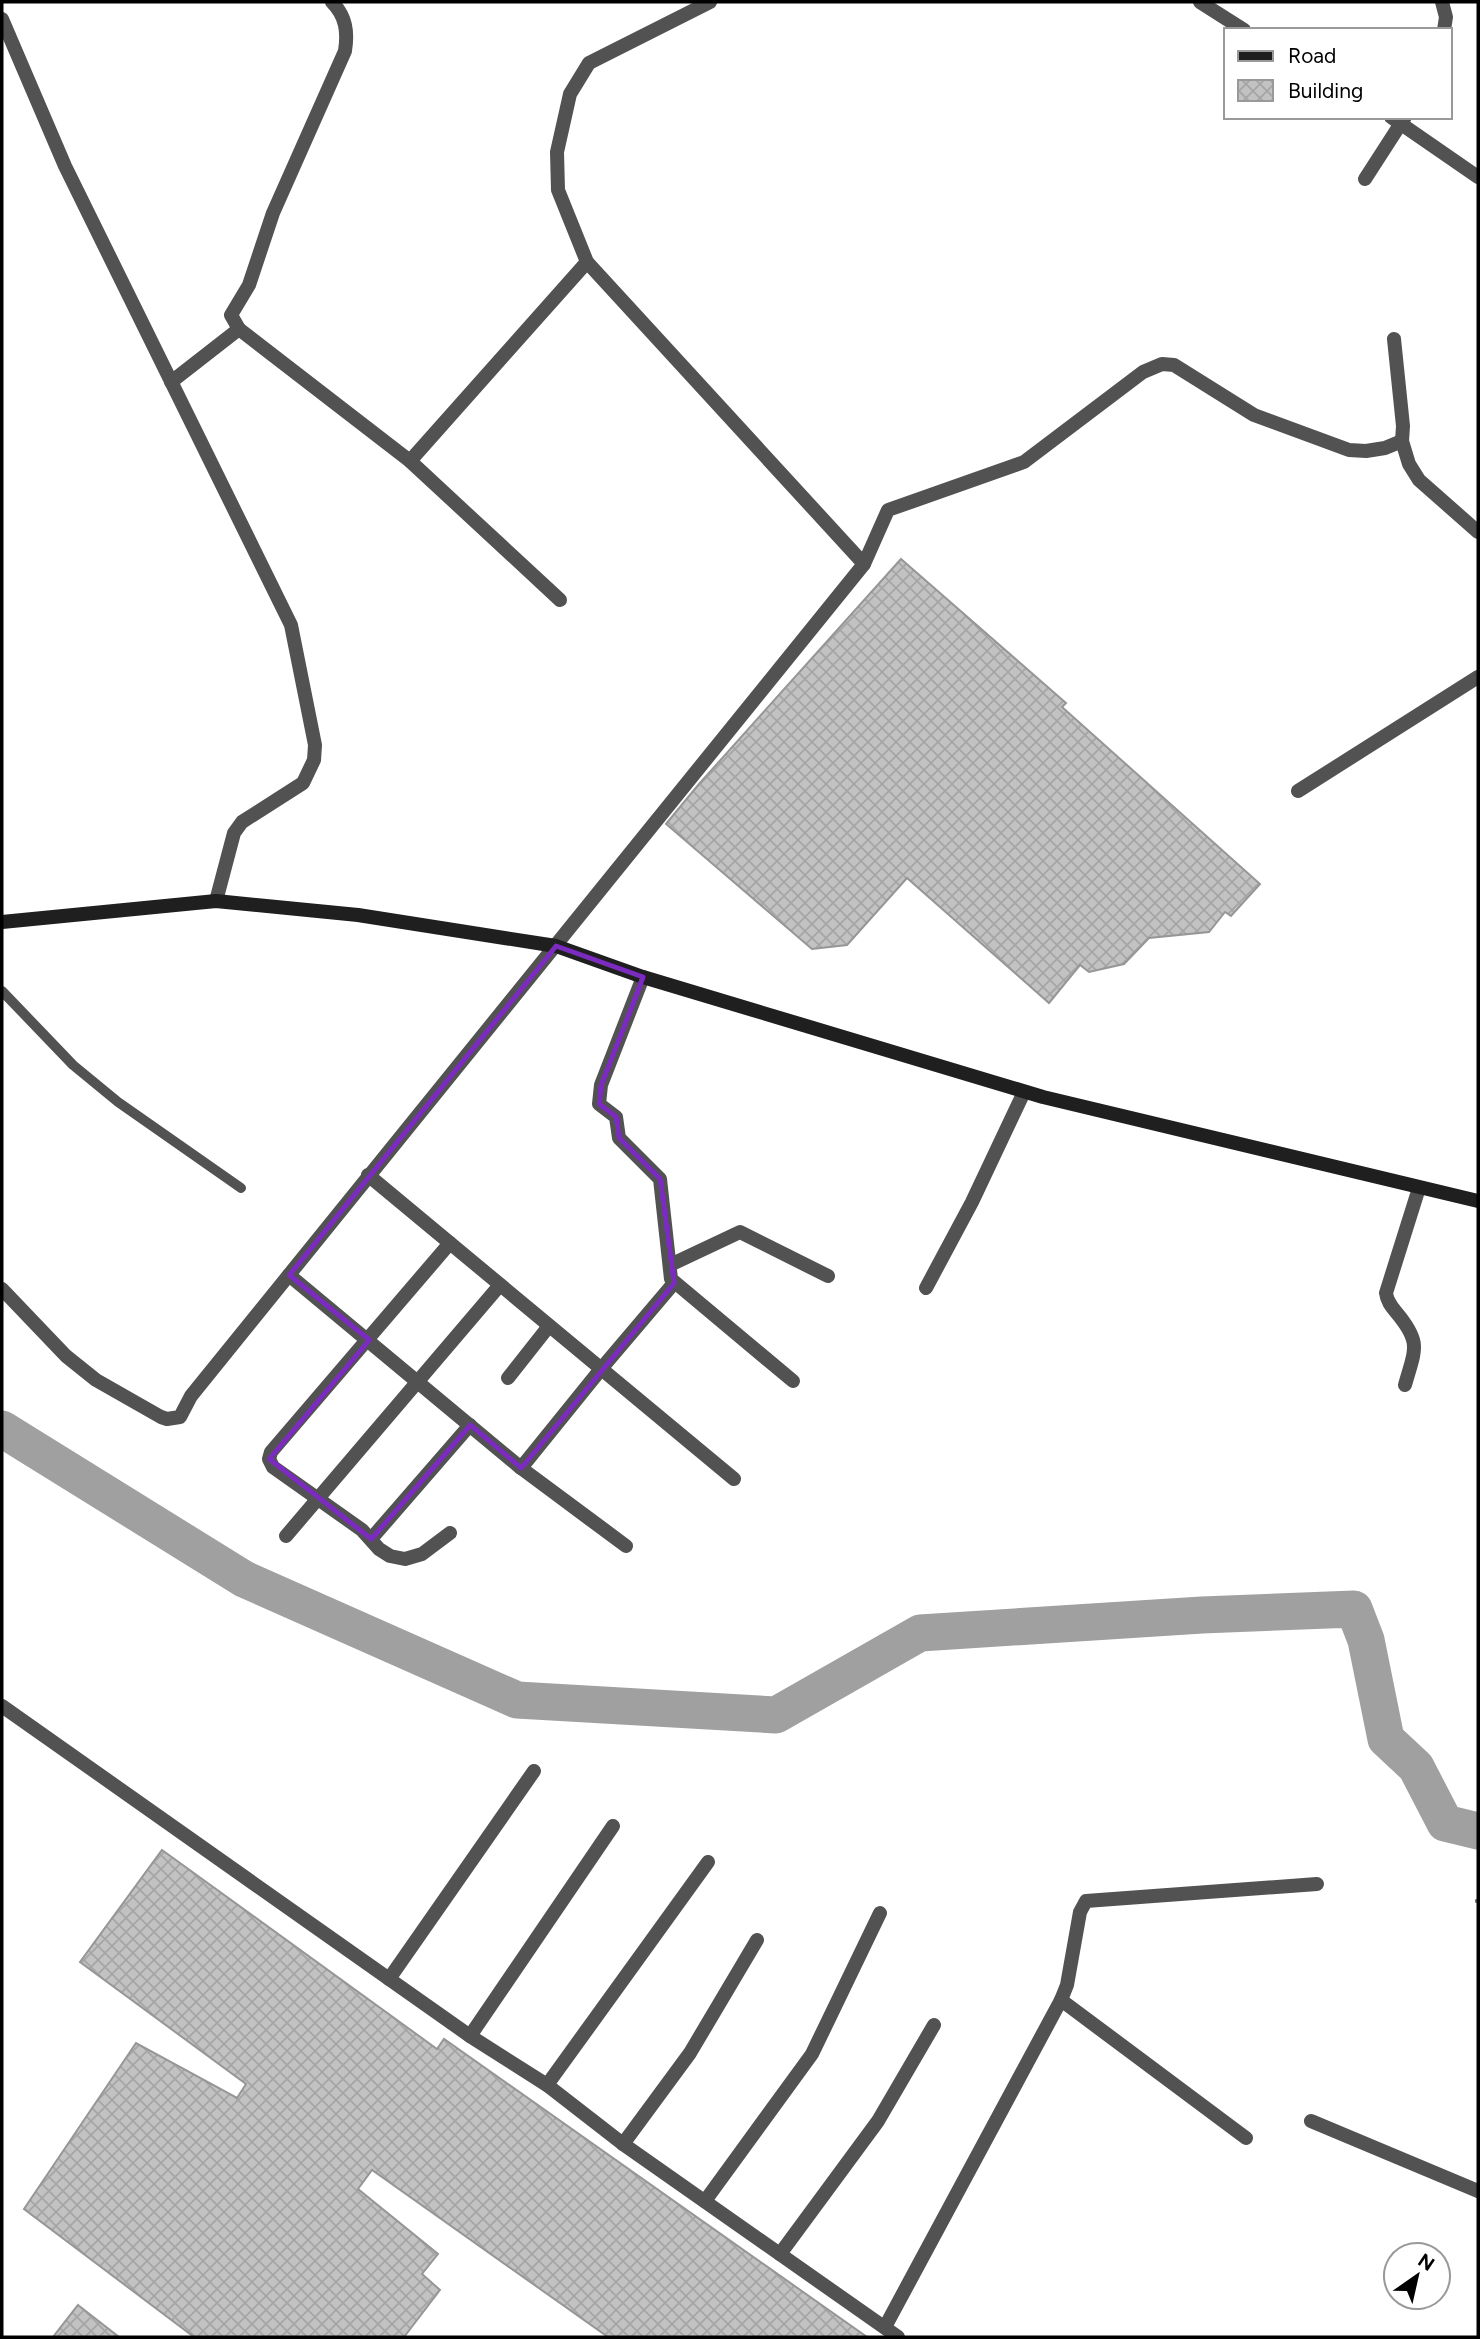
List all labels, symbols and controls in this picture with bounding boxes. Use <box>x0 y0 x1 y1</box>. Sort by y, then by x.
legend <box>1224 28 1452 119</box>
text: Road <box>1288 43 1336 68</box>
text: Building <box>1288 78 1363 103</box>
north arrow <box>1382 2241 1452 2311</box>
text: N <box>1414 2249 1439 2276</box>

